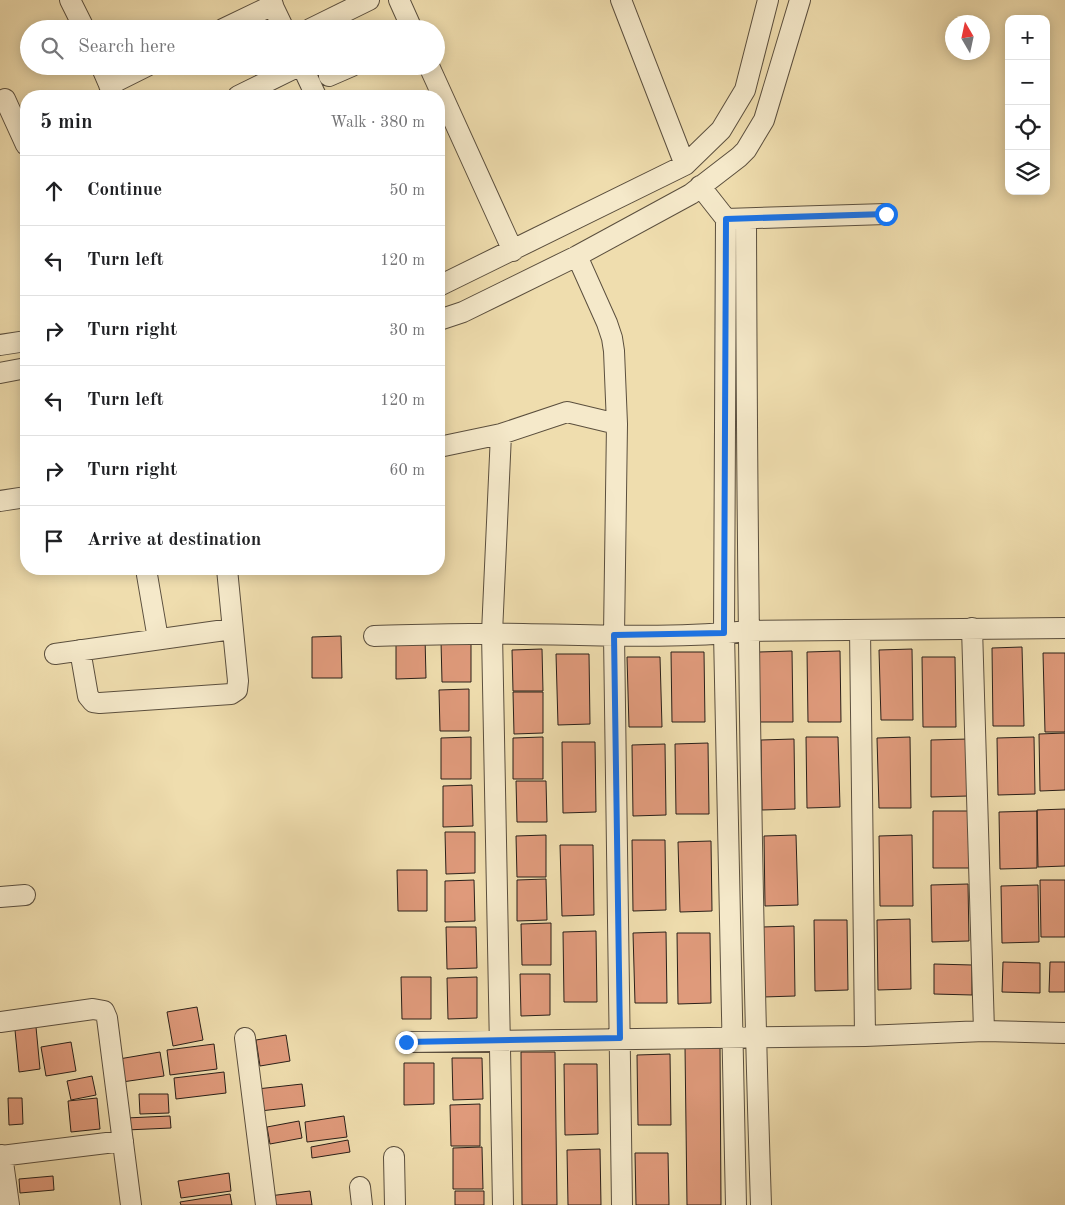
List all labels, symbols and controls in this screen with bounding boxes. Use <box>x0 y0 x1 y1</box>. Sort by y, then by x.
north arrow <box>945 15 990 60</box>
map controls <box>1005 15 1050 195</box>
button: + <box>1005 15 1050 60</box>
search box <box>20 20 445 75</box>
icon: search <box>38 34 66 62</box>
text: Search here <box>78 38 175 57</box>
button: − <box>1005 60 1050 105</box>
button: locate <box>1005 105 1050 150</box>
text: 5 min <box>40 112 93 133</box>
text: Walk · 380 m <box>330 115 425 131</box>
button: layers <box>1005 150 1050 195</box>
icon: ahead <box>40 177 68 205</box>
text: Continue <box>87 181 162 200</box>
text: 50 m <box>389 183 425 199</box>
route start <box>875 203 898 226</box>
icon: left <box>40 247 68 275</box>
text: Turn left <box>87 251 164 270</box>
text: 120 m <box>380 253 425 269</box>
icon: right <box>40 317 68 345</box>
text: Turn right <box>87 321 177 340</box>
text: 30 m <box>389 323 425 339</box>
icon: left <box>40 387 68 415</box>
text: Turn left <box>87 391 164 410</box>
text: 120 m <box>380 393 425 409</box>
icon: right <box>40 457 68 485</box>
text: Turn right <box>87 461 177 480</box>
text: 60 m <box>389 463 425 479</box>
icon: arrive <box>40 527 68 555</box>
text: Arrive at destination <box>87 531 261 550</box>
route end <box>395 1031 418 1054</box>

